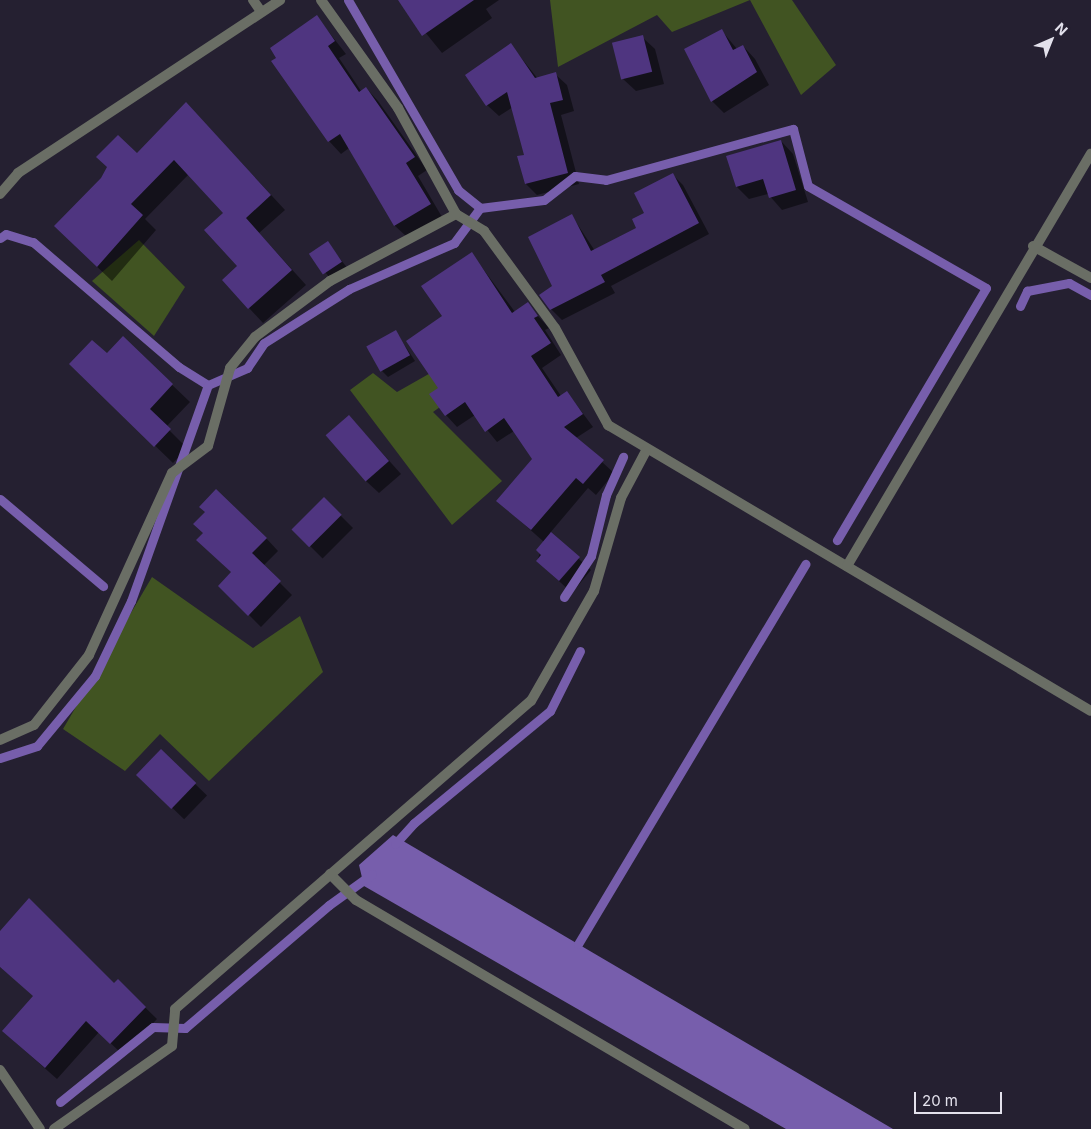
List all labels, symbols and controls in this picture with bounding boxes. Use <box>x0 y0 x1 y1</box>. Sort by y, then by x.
north arrow <box>1026 15 1076 65</box>
text: N <box>1052 19 1072 39</box>
scale bar <box>916 1082 1004 1114</box>
text: 20 m <box>922 1091 958 1110</box>

